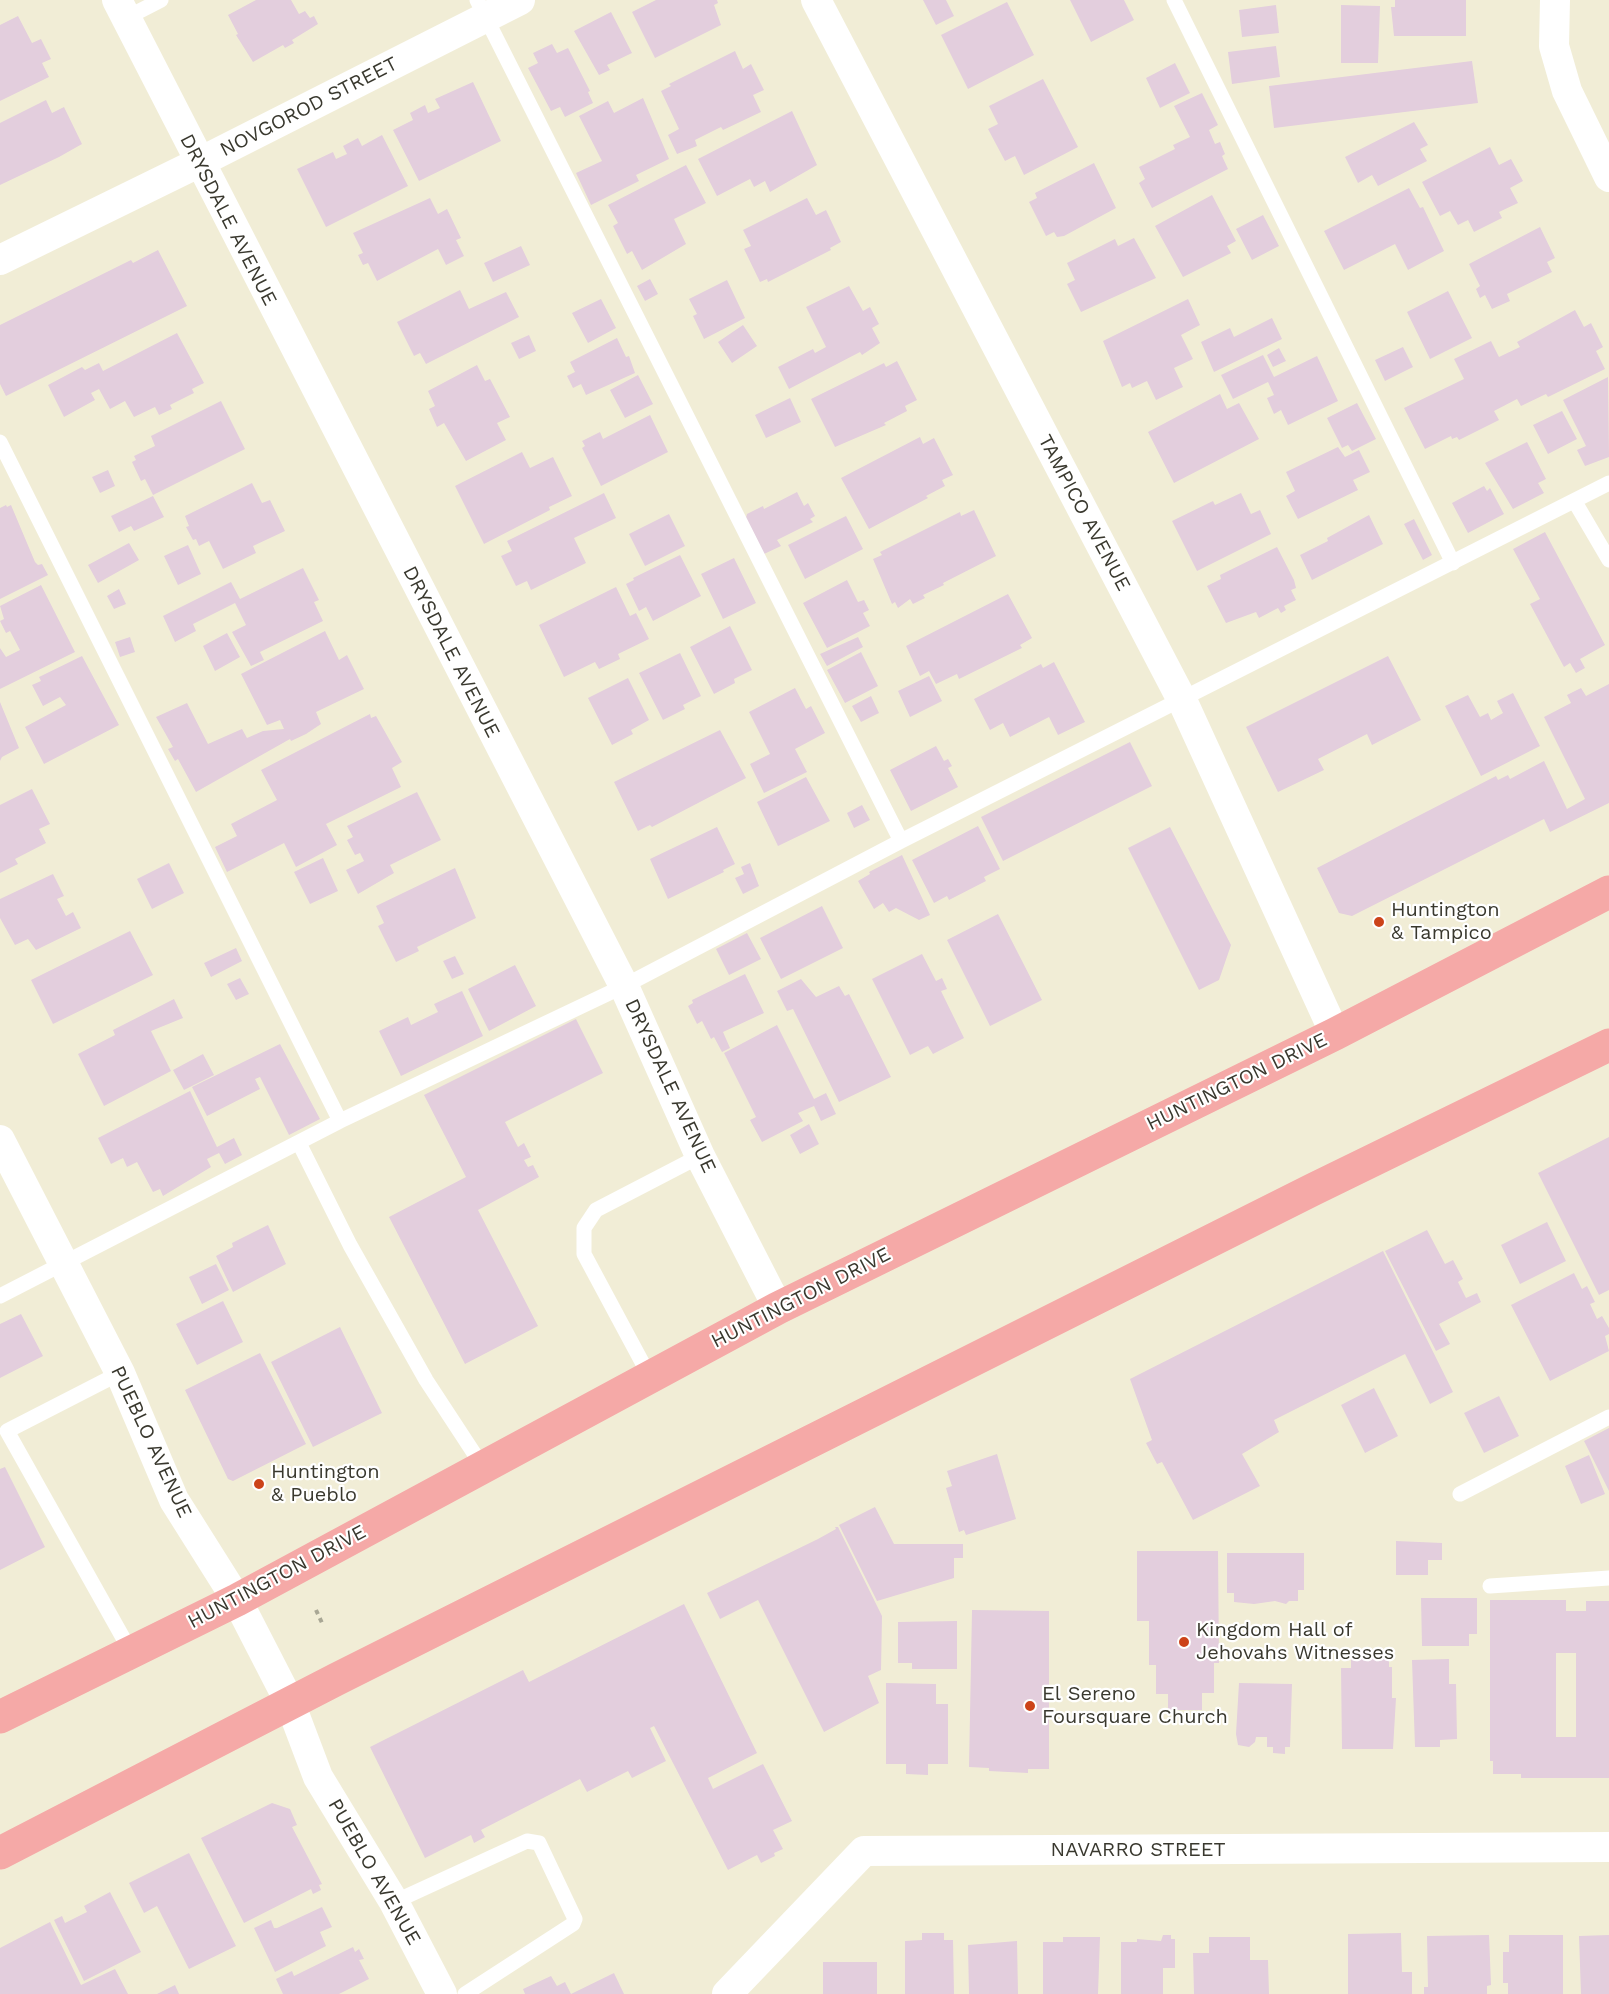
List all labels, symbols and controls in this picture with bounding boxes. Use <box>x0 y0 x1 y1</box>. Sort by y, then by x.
street label: NOVGOROD STREET <box>216 52 402 162</box>
street label: DRYSDALE AVENUE <box>174 130 282 310</box>
street label: TAMPICO AVENUE <box>1033 431 1135 595</box>
street label: DRYSDALE AVENUE <box>397 562 505 742</box>
place label: Huntington & Tampico <box>1391 898 1500 945</box>
marker: Huntington & Tampico <box>1372 915 1386 929</box>
street label: DRYSDALE AVENUE <box>619 995 721 1177</box>
street label: HUNTINGTON DRIVE <box>1143 1028 1331 1136</box>
street label: HUNTINGTON DRIVE <box>707 1242 895 1354</box>
street label: PUEBLO AVENUE <box>105 1362 197 1522</box>
place label: Huntington & Pueblo <box>271 1460 380 1507</box>
marker: Huntington & Pueblo <box>252 1477 266 1491</box>
street label: HUNTINGTON DRIVE <box>184 1520 370 1634</box>
place label: Kingdom Hall of Jehovahs Witnesses <box>1196 1618 1394 1665</box>
marker: Kingdom Hall of Jehovahs Witnesses <box>1177 1635 1191 1649</box>
place label: El Sereno Foursquare Church <box>1042 1682 1228 1729</box>
marker: El Sereno Foursquare Church <box>1023 1699 1037 1713</box>
street label: PUEBLO AVENUE <box>322 1795 426 1949</box>
street label: NAVARRO STREET <box>1050 1838 1226 1862</box>

